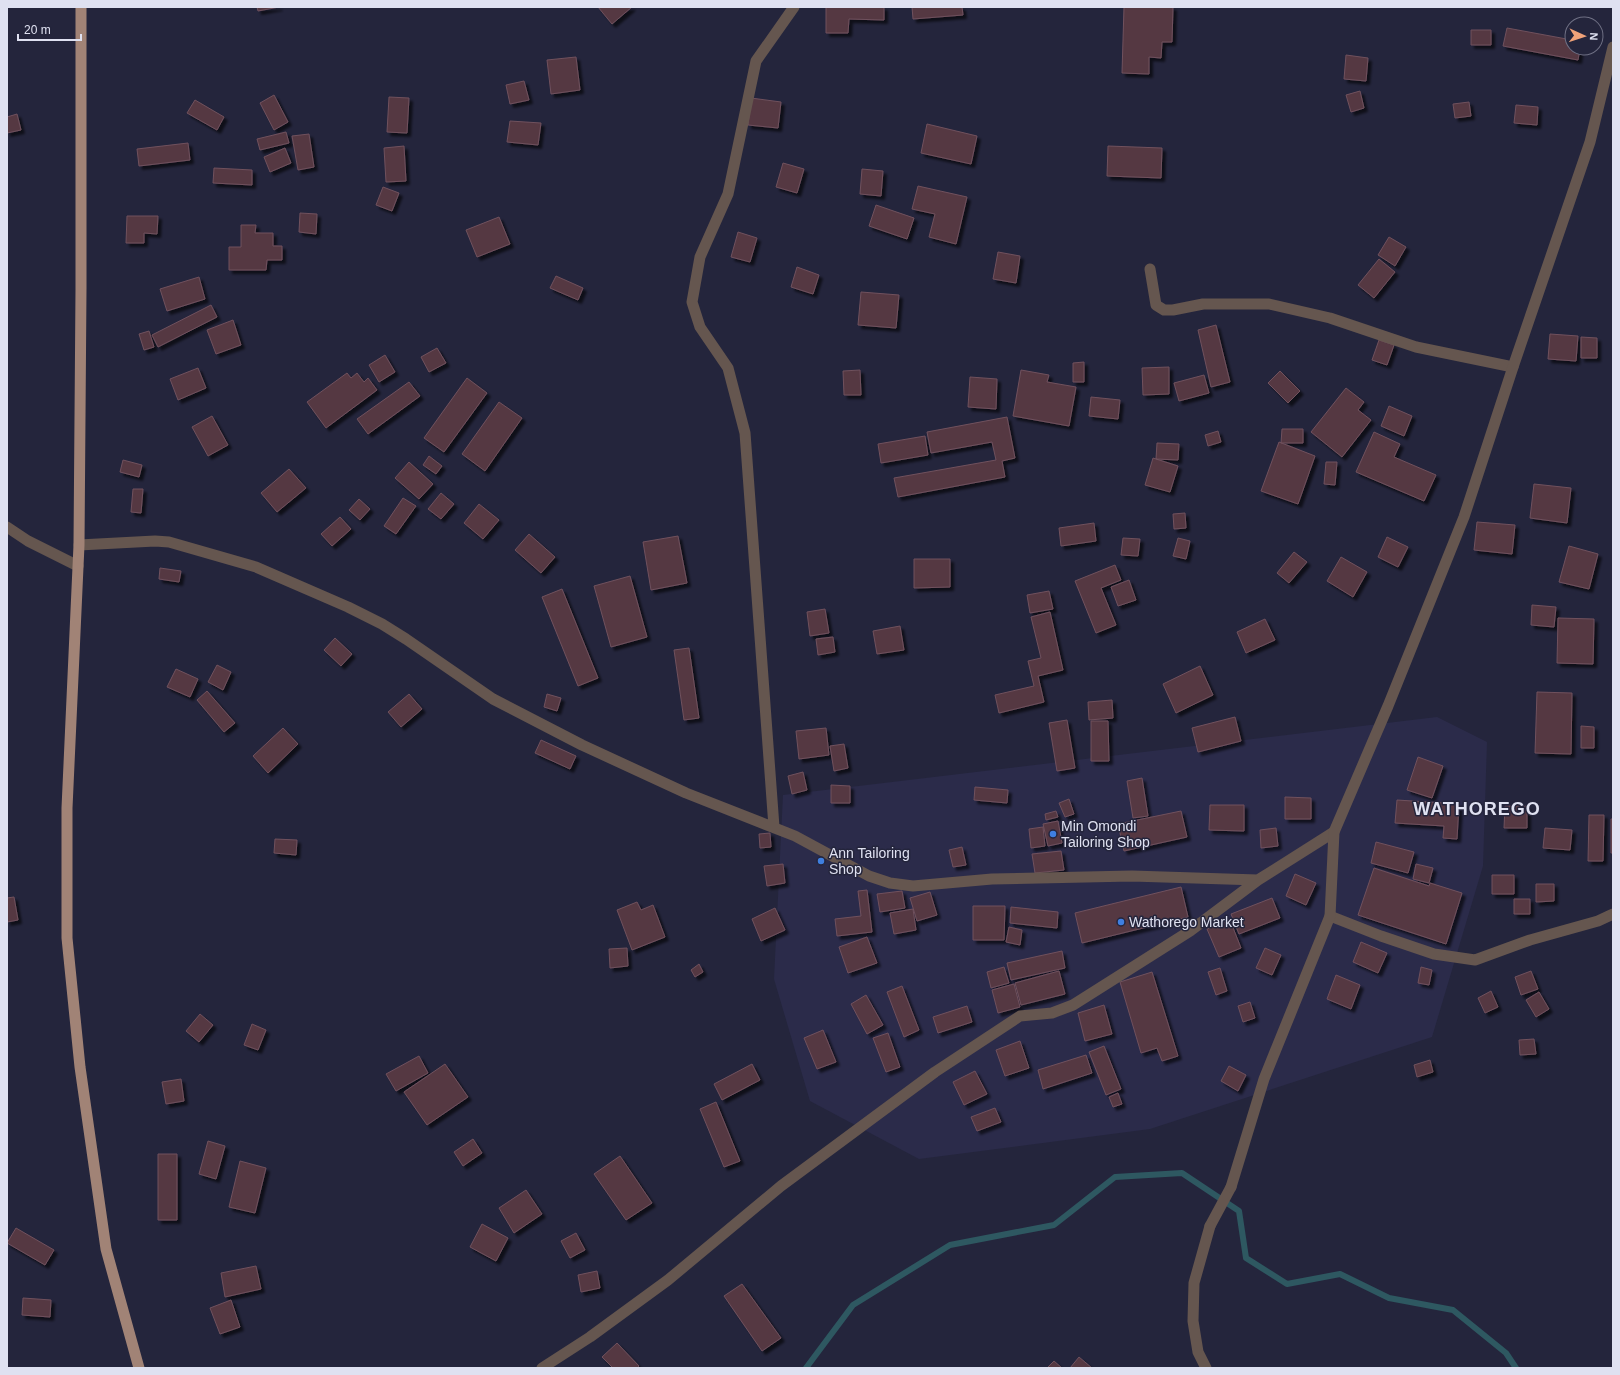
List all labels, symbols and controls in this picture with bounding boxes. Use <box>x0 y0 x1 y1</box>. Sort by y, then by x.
scale bar <box>18 16 81 42</box>
north arrow <box>1564 16 1604 56</box>
text: 20 m <box>24 23 51 37</box>
text: N <box>1588 32 1600 41</box>
district label: WATHOREGO <box>1413 799 1541 819</box>
place label: Min Omondi Tailoring Shop <box>1061 818 1150 850</box>
marker: Min Omondi Tailoring Shop <box>1048 829 1058 839</box>
place label: Ann Tailoring Shop <box>829 845 910 877</box>
marker: Ann Tailoring Shop <box>816 856 826 866</box>
place label: Wathorego Market <box>1129 914 1244 930</box>
marker: Wathorego Market <box>1116 917 1126 927</box>

